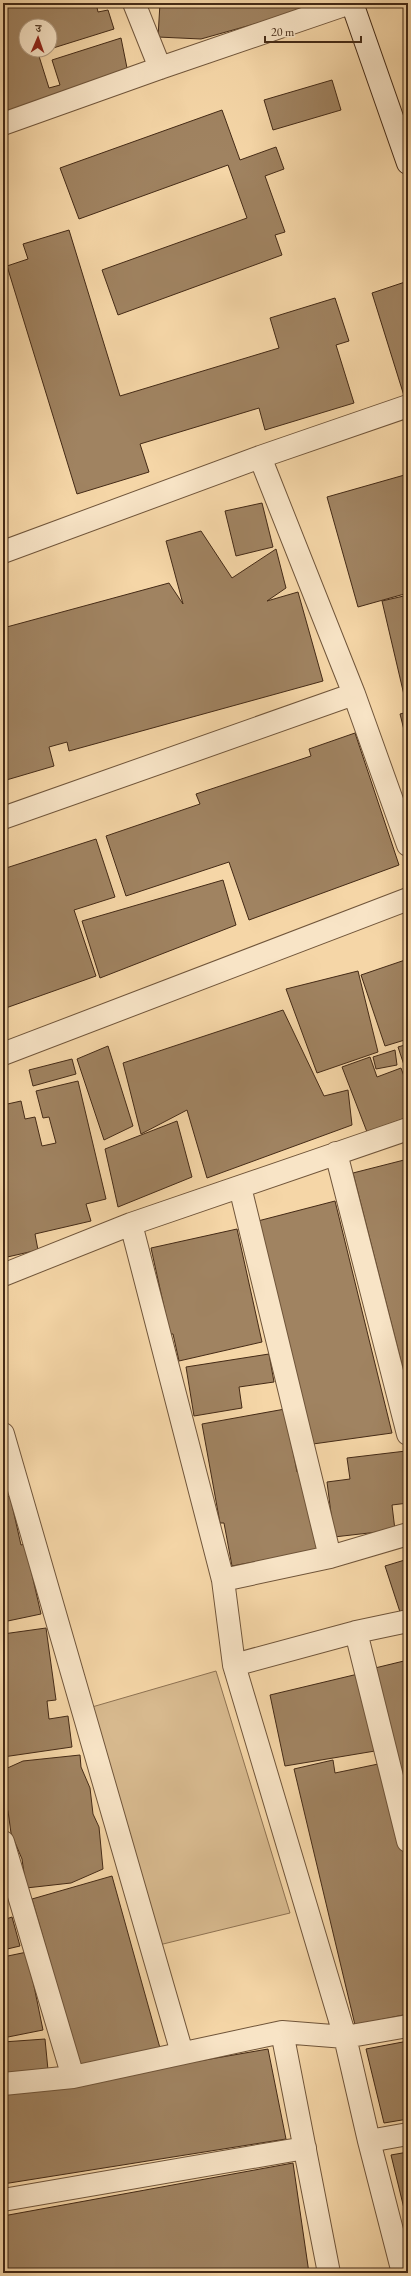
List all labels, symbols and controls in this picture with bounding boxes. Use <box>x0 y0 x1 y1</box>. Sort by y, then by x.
north arrow <box>18 18 58 58</box>
scale bar <box>265 18 361 44</box>
text: उ <box>34 21 43 35</box>
text: 20 m <box>271 24 295 40</box>

